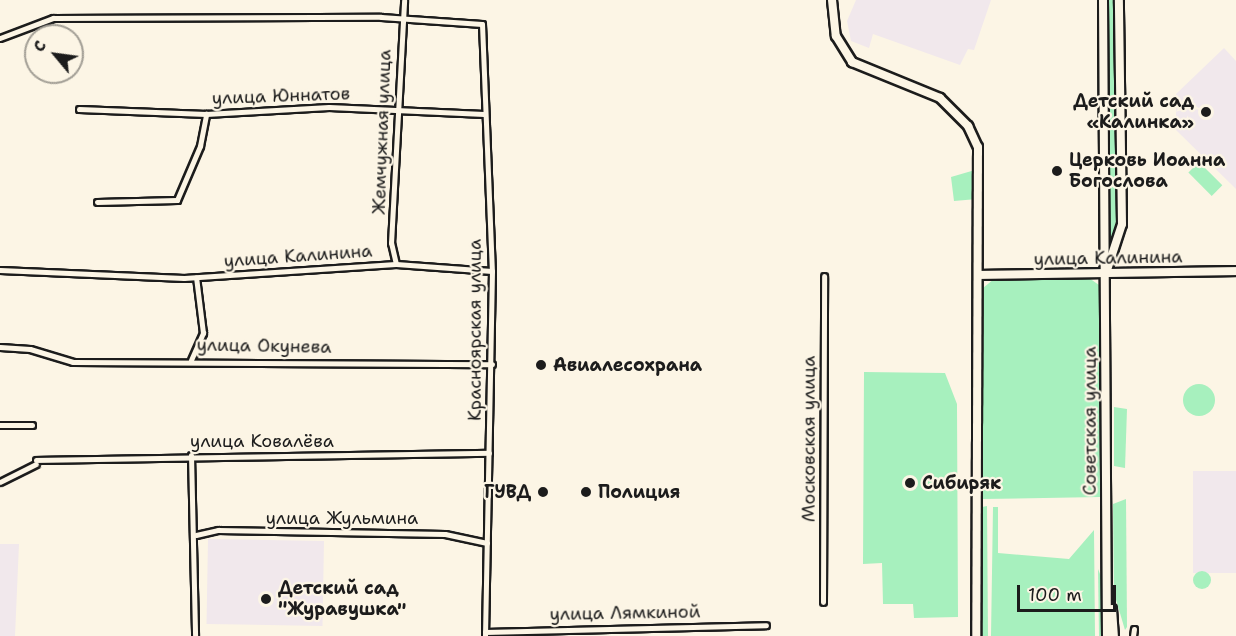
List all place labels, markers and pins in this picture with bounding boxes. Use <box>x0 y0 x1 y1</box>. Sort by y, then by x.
place label: Детский сад «Калинка» <box>1073 91 1194 134</box>
marker: Детский сад «Калинка» <box>1199 105 1213 119</box>
place label: Церковь Иоанна Богослова <box>1069 150 1225 192</box>
marker: Церковь Иоанна Богослова <box>1050 164 1064 178</box>
place label: Авиалесохрана <box>553 354 702 376</box>
marker: Авиалесохрана <box>534 358 548 372</box>
place label: Сибиряк <box>922 472 1001 494</box>
marker: Сибиряк <box>903 476 917 490</box>
place label: ГУВД <box>484 481 531 503</box>
place label: Полиция <box>598 481 680 503</box>
marker: ГУВД <box>536 485 550 499</box>
marker: Полиция <box>579 485 593 499</box>
place label: Детский сад "Журавушка" <box>278 578 406 620</box>
marker: Детский сад "Журавушка" <box>259 592 273 606</box>

